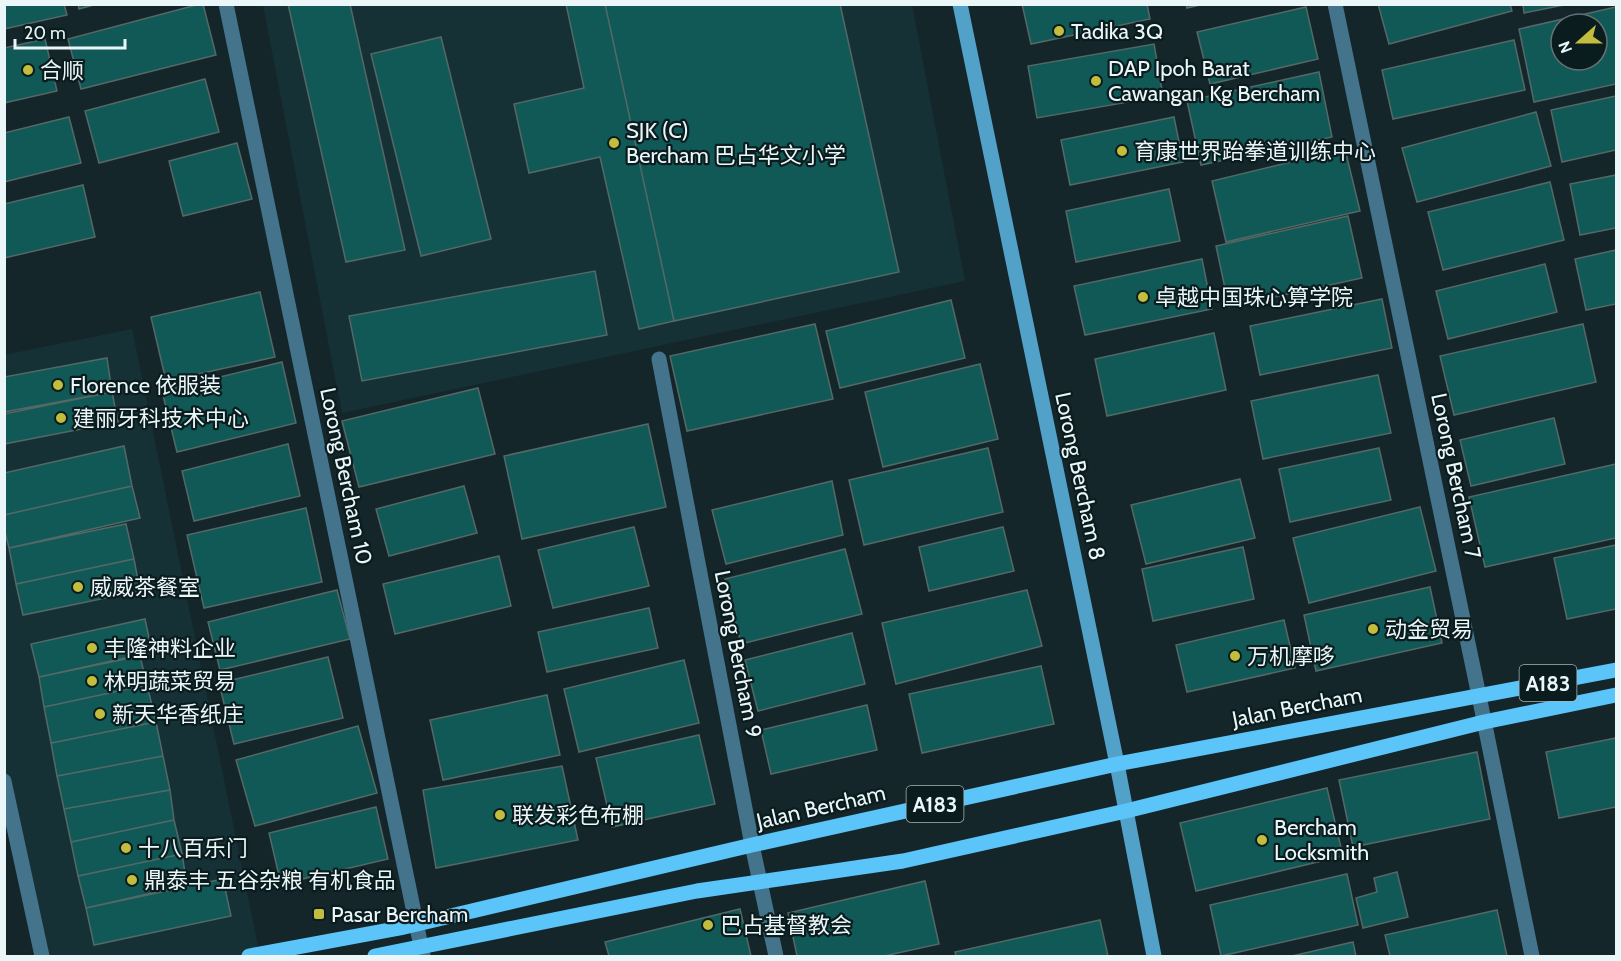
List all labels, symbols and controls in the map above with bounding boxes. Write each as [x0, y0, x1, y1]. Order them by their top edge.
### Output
scale bar [15, 12, 124, 50]
north arrow [1549, 12, 1609, 72]
place label: Tadika 3Q [1071, 18, 1163, 45]
text: 20 m [24, 22, 66, 44]
marker: Tadika 3Q [1052, 24, 1066, 38]
text: N [1555, 39, 1576, 56]
place label: DAP Ipoh Barat Cawangan Kg Bercham [1108, 55, 1320, 107]
place label: 合顺 [40, 57, 84, 84]
marker: 合顺 [21, 63, 35, 77]
marker: DAP Ipoh Barat Cawangan Kg Bercham [1089, 74, 1103, 88]
place label: SJK (C) Bercham 巴占华文小学 [626, 117, 846, 169]
marker: SJK (C) Bercham 巴占华文小学 [607, 136, 621, 150]
place label: 育康世界跆拳道训练中心 [1134, 138, 1376, 165]
marker: 育康世界跆拳道训练中心 [1115, 144, 1129, 158]
place label: 卓越中国珠心算学院 [1155, 284, 1353, 311]
marker: 卓越中国珠心算学院 [1136, 290, 1150, 304]
place label: Florence 依服装 [70, 372, 221, 399]
marker: Florence 依服装 [51, 378, 65, 392]
street label: Lorong Bercham 10 [314, 385, 378, 567]
street label: Lorong Bercham 8 [1049, 390, 1111, 562]
street label: Lorong Bercham 7 [1425, 391, 1487, 561]
place label: 建丽牙科技术中心 [73, 405, 249, 432]
marker: 建丽牙科技术中心 [54, 411, 68, 425]
street label: Lorong Bercham 9 [709, 568, 767, 740]
place label: 威威茶餐室 [90, 574, 200, 601]
marker: 威威茶餐室 [71, 580, 85, 594]
place label: 动金贸易 [1385, 616, 1473, 643]
marker: 动金贸易 [1366, 622, 1380, 636]
place label: 丰隆神料企业 [104, 635, 236, 662]
marker: 丰隆神料企业 [85, 641, 99, 655]
place label: 万机摩哆 [1247, 643, 1335, 670]
marker: 万机摩哆 [1228, 649, 1242, 663]
road number: A183 [1520, 665, 1576, 701]
place label: 林明蔬菜贸易 [104, 668, 236, 695]
marker: 林明蔬菜贸易 [85, 674, 99, 688]
street label: Jalan Bercham [1229, 681, 1364, 733]
place label: 新天华香纸庄 [112, 701, 244, 728]
marker: 新天华香纸庄 [93, 707, 107, 721]
street label: Jalan Bercham [753, 779, 888, 835]
road number: A183 [906, 786, 964, 822]
place label: 联发彩色布棚 [512, 802, 644, 829]
marker: 联发彩色布棚 [493, 808, 507, 822]
place label: Bercham Locksmith [1274, 814, 1369, 866]
marker: Bercham Locksmith [1255, 833, 1269, 847]
place label: 十八百乐门 [138, 835, 248, 862]
marker: 十八百乐门 [119, 841, 133, 855]
place label: 鼎泰丰 五谷杂粮 有机食品 [144, 867, 396, 894]
marker: 鼎泰丰 五谷杂粮 有机食品 [125, 873, 139, 887]
place label: Pasar Bercham [331, 901, 468, 928]
marker: Pasar Bercham [312, 907, 326, 921]
place label: 巴占基督教会 [720, 912, 852, 939]
marker: 巴占基督教会 [701, 918, 715, 932]

